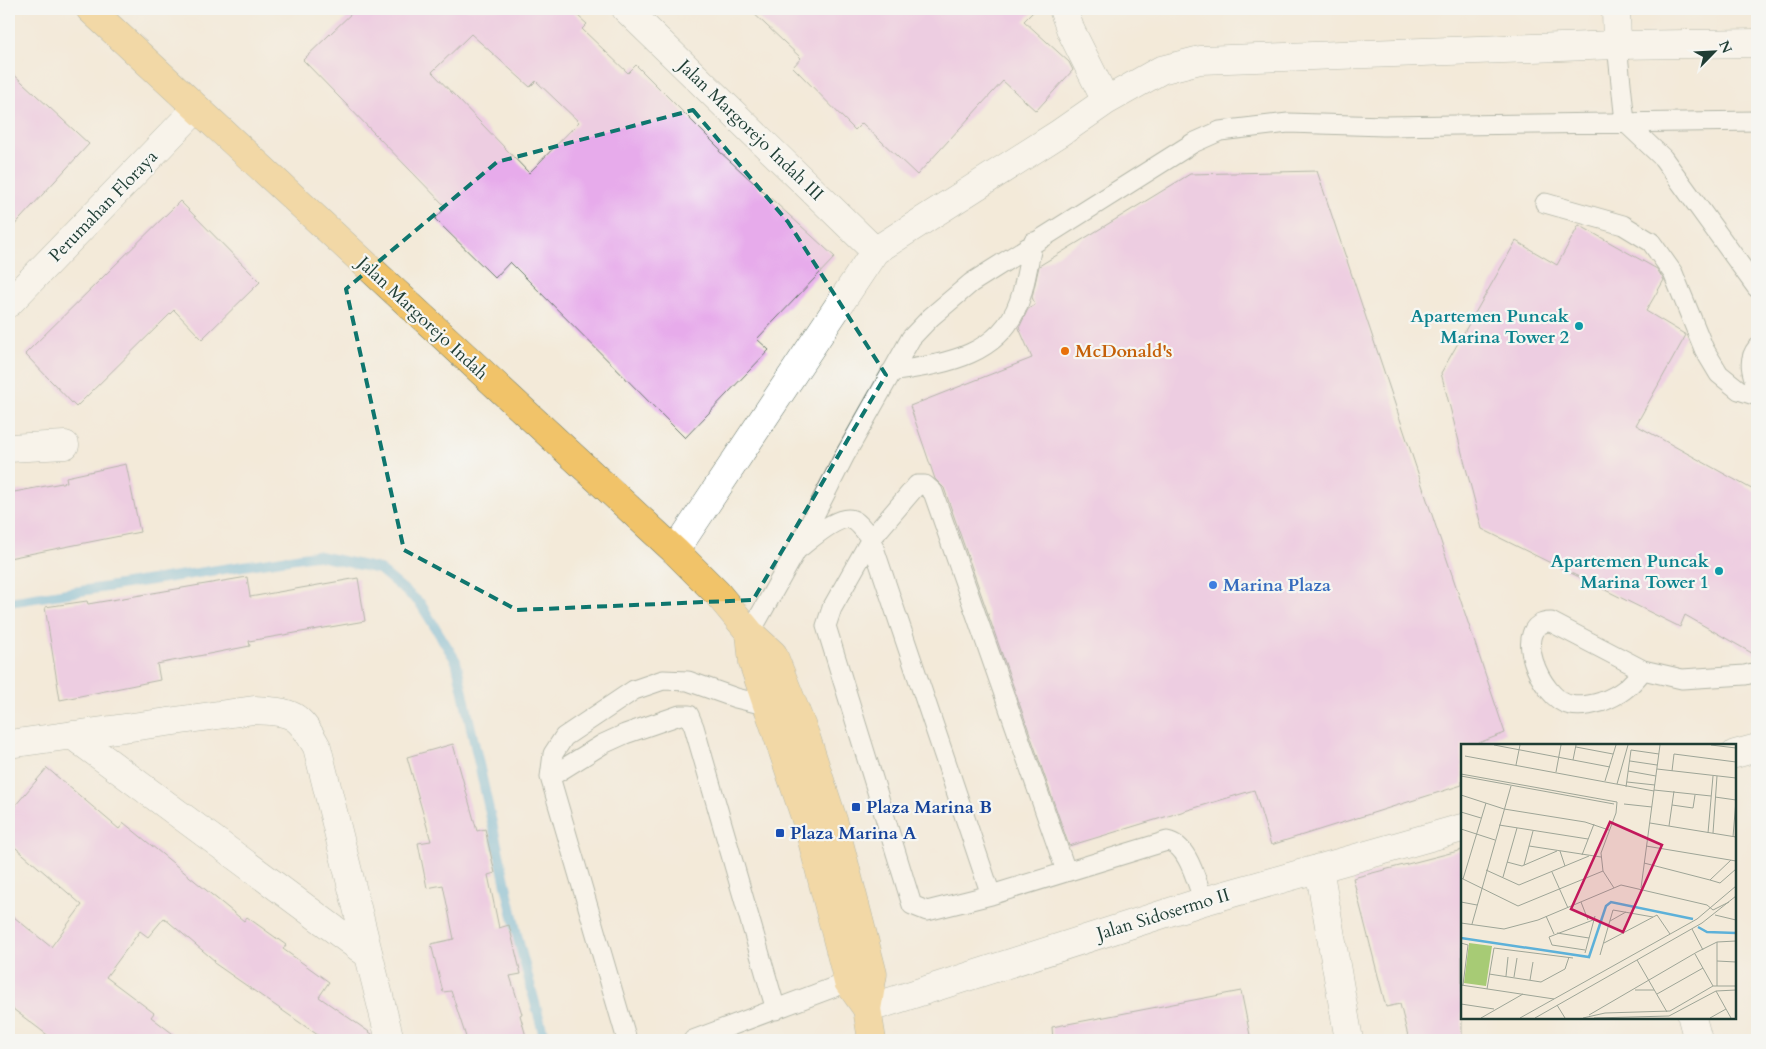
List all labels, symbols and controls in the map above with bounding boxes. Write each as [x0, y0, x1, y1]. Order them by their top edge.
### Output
north arrow [1688, 28, 1738, 78]
text: N [1714, 37, 1737, 56]
street label: Jalan Margorejo Indah III [670, 52, 829, 207]
street label: Perumahan Floraya [43, 145, 164, 268]
street label: Jalan Margorejo Indah [350, 249, 494, 386]
place label: Apartemen Puncak Marina Tower 2 [1410, 304, 1570, 350]
marker: Apartemen Puncak Marina Tower 2 [1573, 320, 1585, 332]
place label: McDonald's [1075, 339, 1172, 364]
marker: McDonald's [1059, 345, 1071, 357]
place label: Apartemen Puncak Marina Tower 1 [1550, 549, 1710, 595]
marker: Apartemen Puncak Marina Tower 1 [1713, 565, 1725, 577]
place label: Marina Plaza [1223, 573, 1331, 598]
marker: Marina Plaza [1207, 579, 1219, 591]
inset map [1461, 744, 1736, 1019]
place label: Plaza Marina B [866, 795, 992, 820]
marker: Plaza Marina B [850, 801, 862, 813]
place label: Plaza Marina A [790, 821, 917, 846]
marker: Plaza Marina A [774, 827, 786, 839]
street label: Jalan Sidosermo II [1091, 882, 1233, 947]

